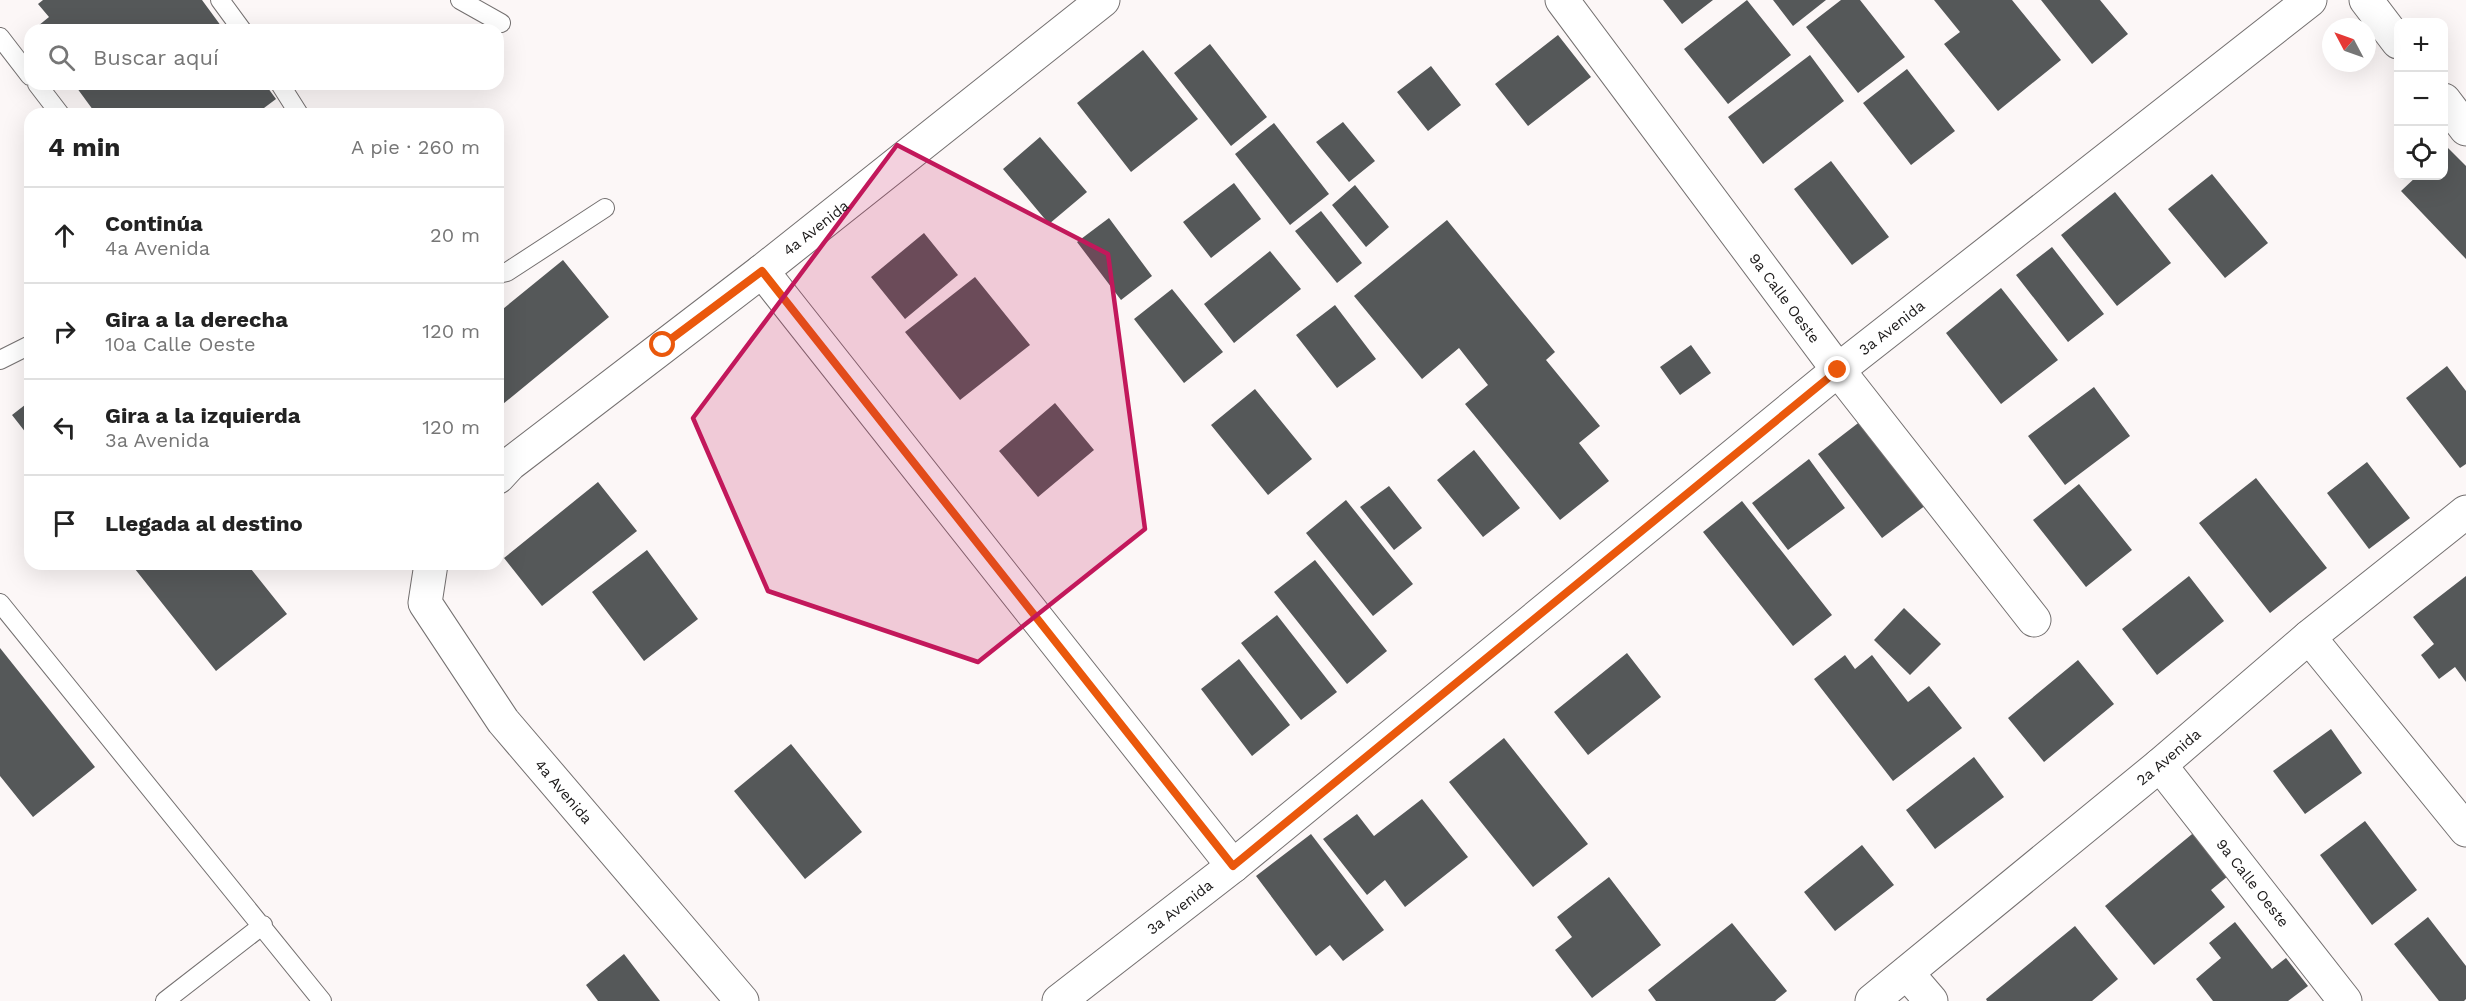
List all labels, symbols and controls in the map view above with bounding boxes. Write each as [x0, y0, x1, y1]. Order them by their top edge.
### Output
north arrow [2322, 18, 2376, 72]
map controls [2394, 18, 2448, 180]
button: + [2394, 18, 2448, 72]
search box [24, 24, 504, 90]
icon: search [45, 41, 78, 74]
text: Buscar aquí [93, 45, 219, 70]
button: − [2394, 72, 2448, 126]
button: locate [2394, 126, 2448, 180]
text: 4 min [48, 132, 120, 162]
text: A pie · 260 m [351, 135, 480, 159]
street label: 4a Avenida [779, 196, 853, 260]
text: Continúa [105, 211, 203, 236]
icon: ahead [48, 219, 81, 252]
text: 20 m [430, 223, 480, 247]
text: 4a Avenida [105, 236, 210, 260]
street label: 9a Calle Oeste [1745, 250, 1824, 346]
street label: 3a Avenida [1855, 296, 1929, 359]
text: Gira a la derecha [105, 307, 288, 332]
icon: right [48, 315, 81, 348]
text: 120 m [422, 319, 480, 343]
route start [649, 331, 675, 357]
text: 10a Calle Oeste [105, 332, 256, 356]
route end [1824, 356, 1850, 382]
text: Gira a la izquierda [105, 403, 301, 428]
icon: left [48, 411, 81, 444]
text: 120 m [422, 415, 480, 439]
text: 3a Avenida [105, 428, 210, 452]
icon: arrive [48, 507, 81, 540]
text: Llegada al destino [105, 511, 303, 536]
street label: 2a Avenida [2133, 725, 2205, 789]
street label: 4a Avenida [531, 756, 596, 828]
street label: 9a Calle Oeste [2212, 835, 2293, 931]
street label: 3a Avenida [1143, 876, 1217, 938]

